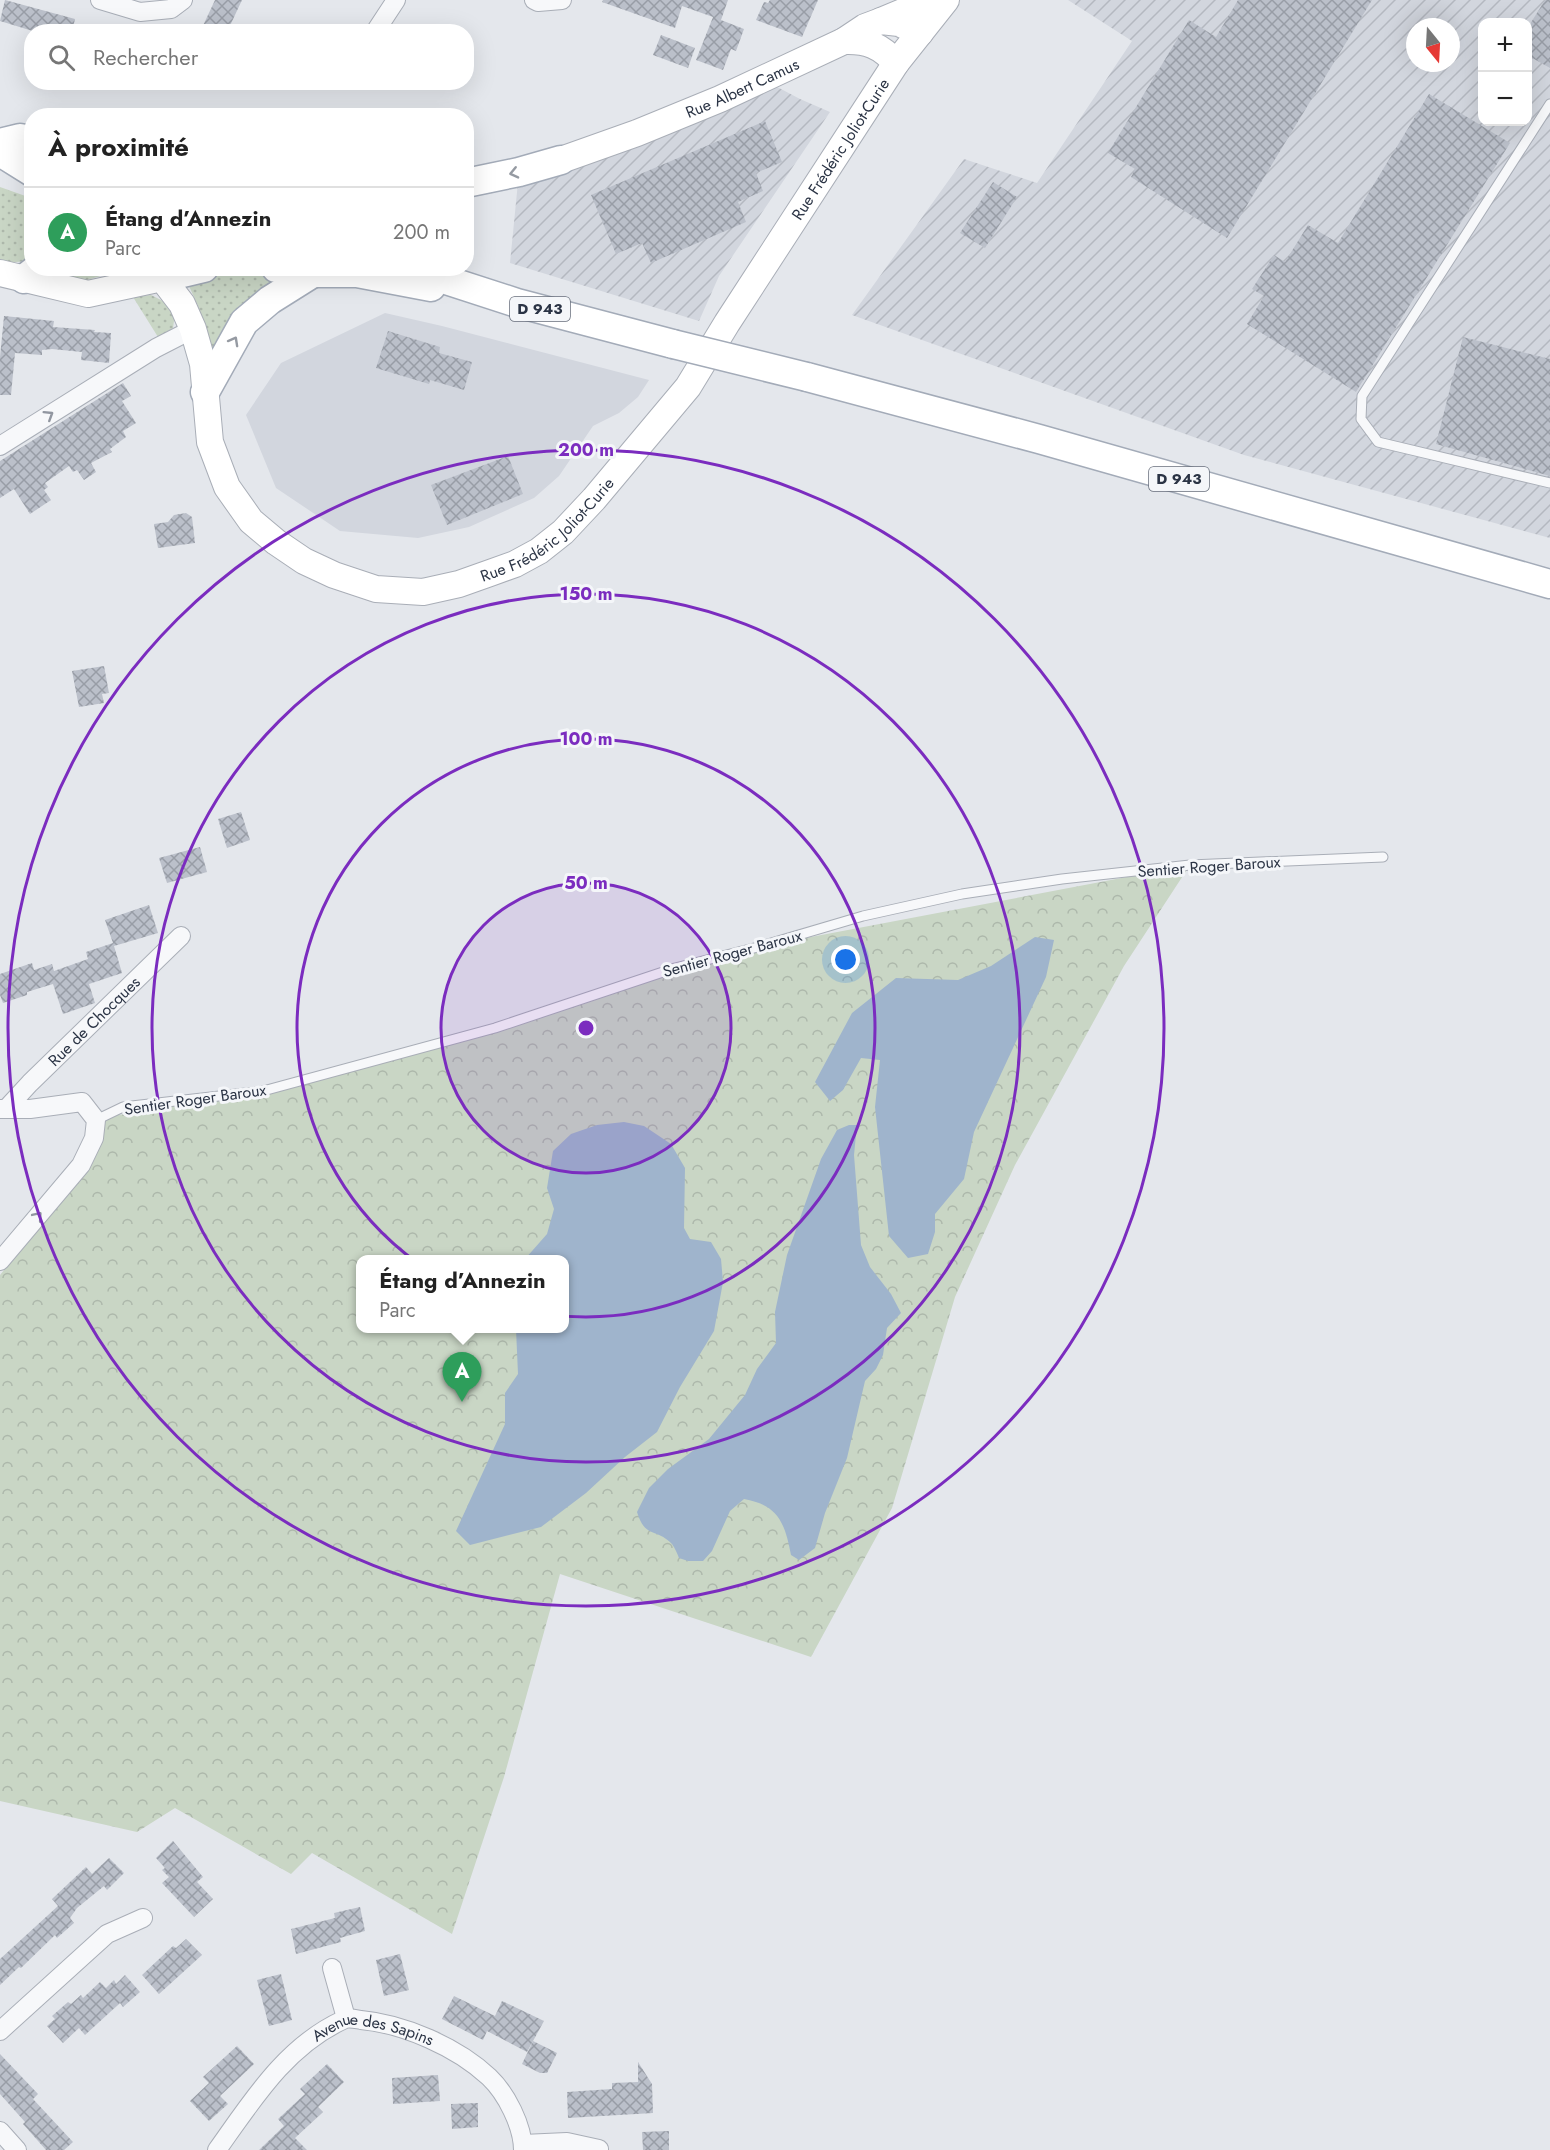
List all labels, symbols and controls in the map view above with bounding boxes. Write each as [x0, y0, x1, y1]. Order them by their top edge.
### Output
north arrow [1406, 18, 1460, 72]
map controls [1478, 18, 1532, 126]
button: + [1478, 18, 1532, 72]
search box [24, 24, 474, 90]
icon: search [45, 41, 78, 74]
text: Rechercher [93, 41, 198, 73]
street label: Rue Albert Camus [682, 53, 803, 124]
button: − [1478, 72, 1532, 126]
street label: Rue Frédéric Joliot-Curie [786, 74, 895, 225]
text: À proximité [48, 128, 189, 166]
one-way arrow [509, 165, 519, 178]
text: Étang d’Annezin [105, 202, 271, 234]
text: A [60, 218, 75, 247]
text: 200 m [393, 218, 450, 247]
text: Parc [105, 234, 141, 263]
road number: D 943 [510, 297, 570, 321]
one-way arrow [227, 336, 238, 347]
one-way arrow [43, 412, 54, 423]
text: 200 m [558, 437, 614, 463]
road number: D 943 [1149, 467, 1209, 491]
street label: Rue Frédéric Joliot-Curie [477, 473, 619, 588]
text: 150 m [560, 581, 612, 607]
text: 100 m [559, 726, 613, 752]
street label: Sentier Roger Baroux [1137, 850, 1281, 883]
text: 50 m [564, 870, 608, 896]
street label: Sentier Roger Baroux [660, 924, 804, 983]
your location [831, 945, 860, 974]
street label: Rue de Chocques [43, 971, 145, 1072]
centre of rings [576, 1018, 596, 1038]
street label: Sentier Roger Baroux [123, 1078, 268, 1121]
one-way arrow [30, 1212, 41, 1223]
popup [356, 1255, 569, 1333]
text: Étang d’Annezin [379, 1264, 546, 1296]
text: Parc [379, 1296, 415, 1325]
pin: A [442, 1352, 482, 1402]
text: Avenue des Sapins [307, 2007, 438, 2051]
street label: Avenue des Sapins [309, 2032, 437, 2054]

